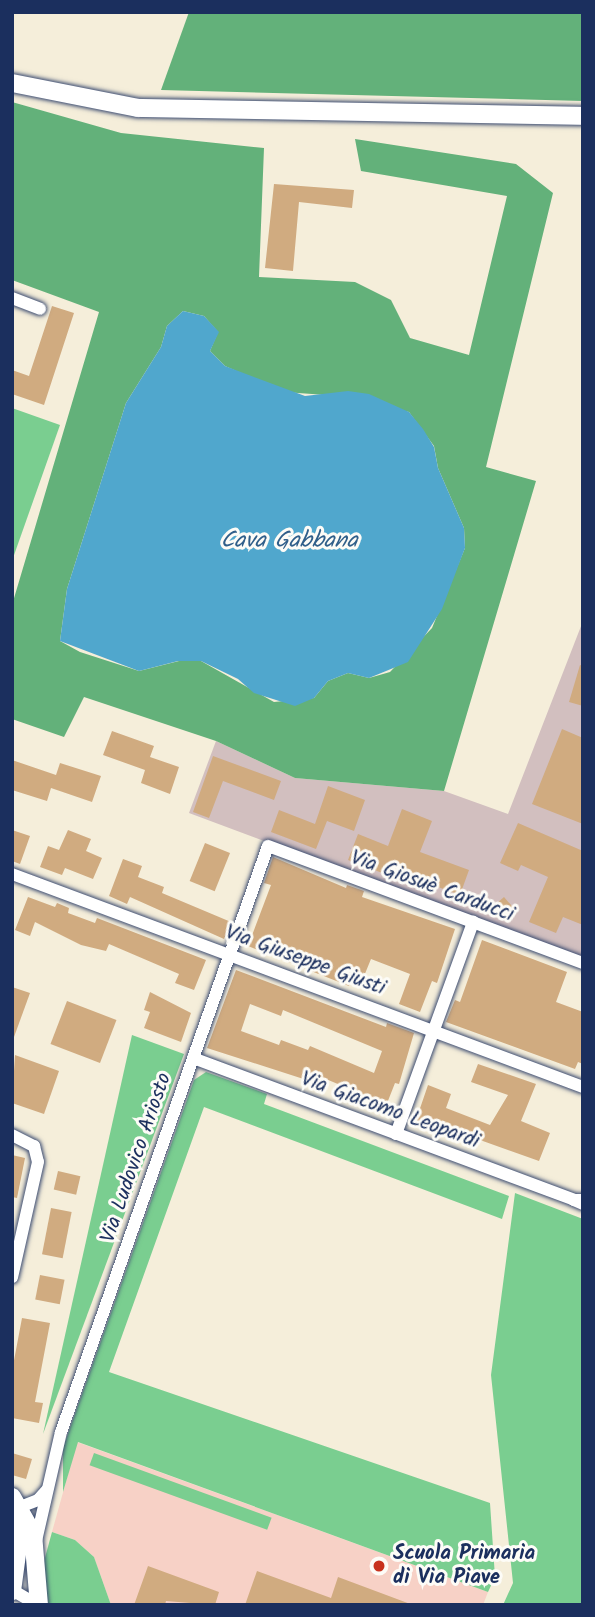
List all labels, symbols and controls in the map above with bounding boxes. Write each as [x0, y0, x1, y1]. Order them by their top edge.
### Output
water label: Cava Gabbana [220, 527, 358, 555]
street label: Via Giosuè Carducci [347, 846, 517, 928]
street label: Via Giuseppe Giusti [221, 920, 389, 1002]
street label: Via Giacomo Leopardi [297, 1067, 483, 1155]
street label: Via Ludovico Ariosto [96, 1070, 178, 1246]
place label: Scuola Primaria di Via Piave [393, 1541, 535, 1591]
marker: Scuola Primaria di Via Piave [371, 1558, 387, 1574]

